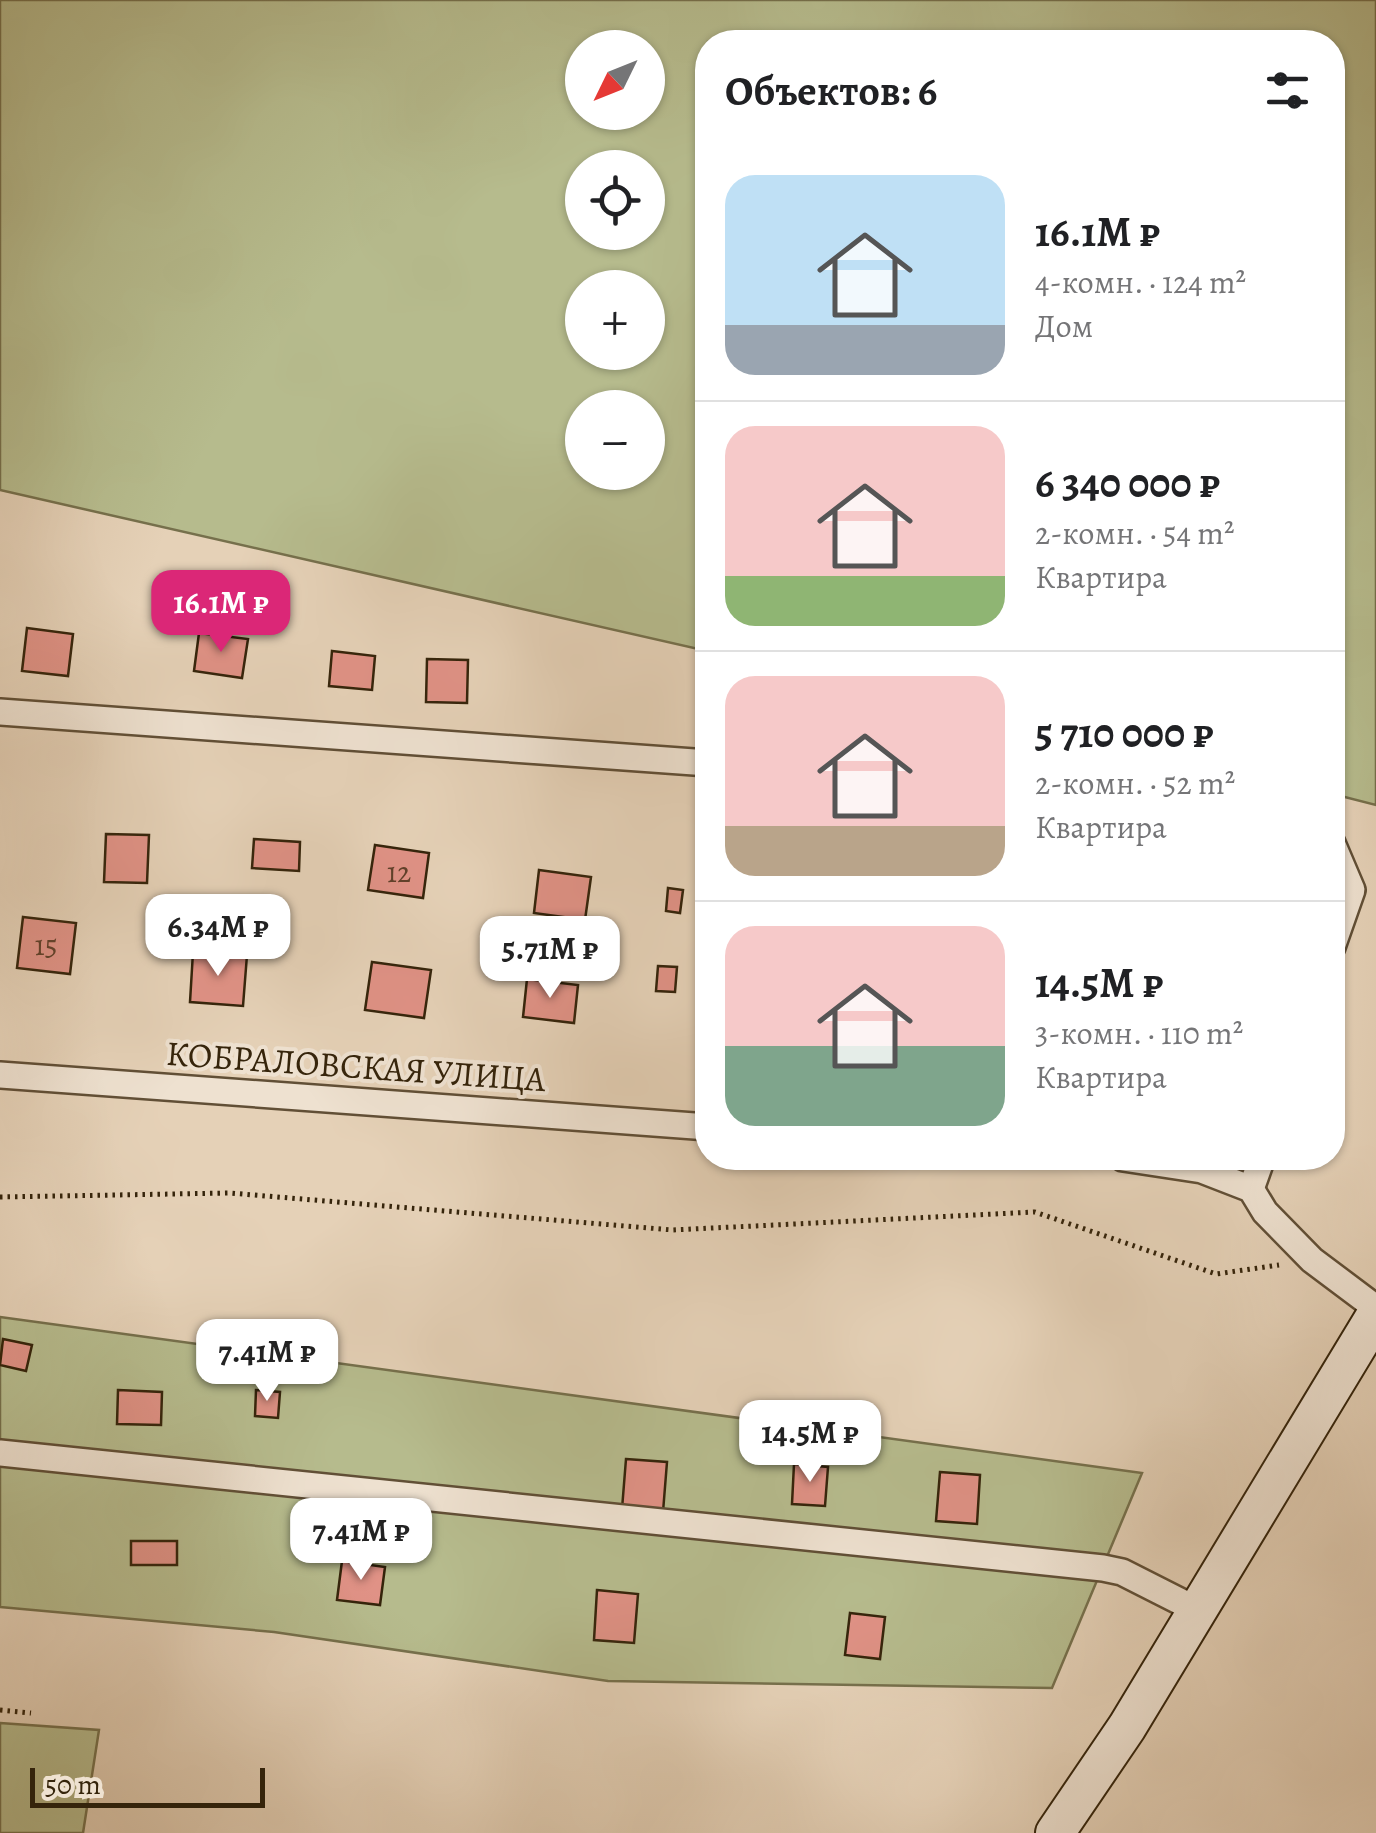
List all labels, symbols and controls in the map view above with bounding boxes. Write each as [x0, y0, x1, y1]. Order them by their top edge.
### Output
north arrow [565, 30, 665, 130]
map controls [565, 30, 665, 490]
text: Объектов: 6 [725, 62, 937, 119]
icon: filters [1260, 63, 1315, 118]
button: locate [565, 150, 665, 250]
text: 16.1M ₽ [1035, 203, 1160, 260]
icon: home [805, 215, 925, 335]
text: 4-комн. · 124 m² [1035, 260, 1246, 304]
button: + [565, 270, 665, 370]
text: Дом [1035, 304, 1093, 348]
button: − [565, 390, 665, 490]
text: 6 340 000 ₽ [1035, 454, 1220, 511]
icon: home [805, 466, 925, 586]
text: 2-комн. · 54 m² [1035, 511, 1234, 555]
text: Квартира [1035, 555, 1167, 599]
pin: 16.1M ₽ [129, 570, 313, 655]
text: 16.1M ₽ [173, 580, 269, 624]
text: 5 710 000 ₽ [1035, 704, 1214, 761]
icon: home [805, 716, 925, 836]
text: 2-комн. · 52 m² [1035, 761, 1235, 805]
text: Квартира [1035, 805, 1167, 849]
house number: 12 [387, 852, 411, 892]
pin: 6.34M ₽ [126, 894, 310, 979]
text: 6.34M ₽ [167, 904, 269, 948]
pin: 5.71M ₽ [458, 916, 642, 1001]
house number: 15 [34, 925, 58, 965]
text: 5.71M ₽ [502, 926, 598, 970]
text: 14.5M ₽ [1035, 954, 1163, 1011]
icon: home [805, 966, 925, 1086]
text: 3-комн. · 110 m² [1035, 1011, 1243, 1055]
street label: КОБРАЛОВСКАЯ УЛИЦА [165, 1029, 548, 1103]
text: Квартира [1035, 1055, 1167, 1099]
pin: 7.41M ₽ [175, 1319, 359, 1404]
text: 7.41M ₽ [218, 1329, 316, 1373]
pin: 14.5M ₽ [718, 1400, 902, 1485]
text: 14.5M ₽ [761, 1410, 859, 1454]
pin: 7.41M ₽ [269, 1498, 453, 1583]
text: 7.41M ₽ [312, 1508, 410, 1552]
scale bar [30, 1763, 265, 1808]
text: 50 m [45, 1766, 101, 1804]

